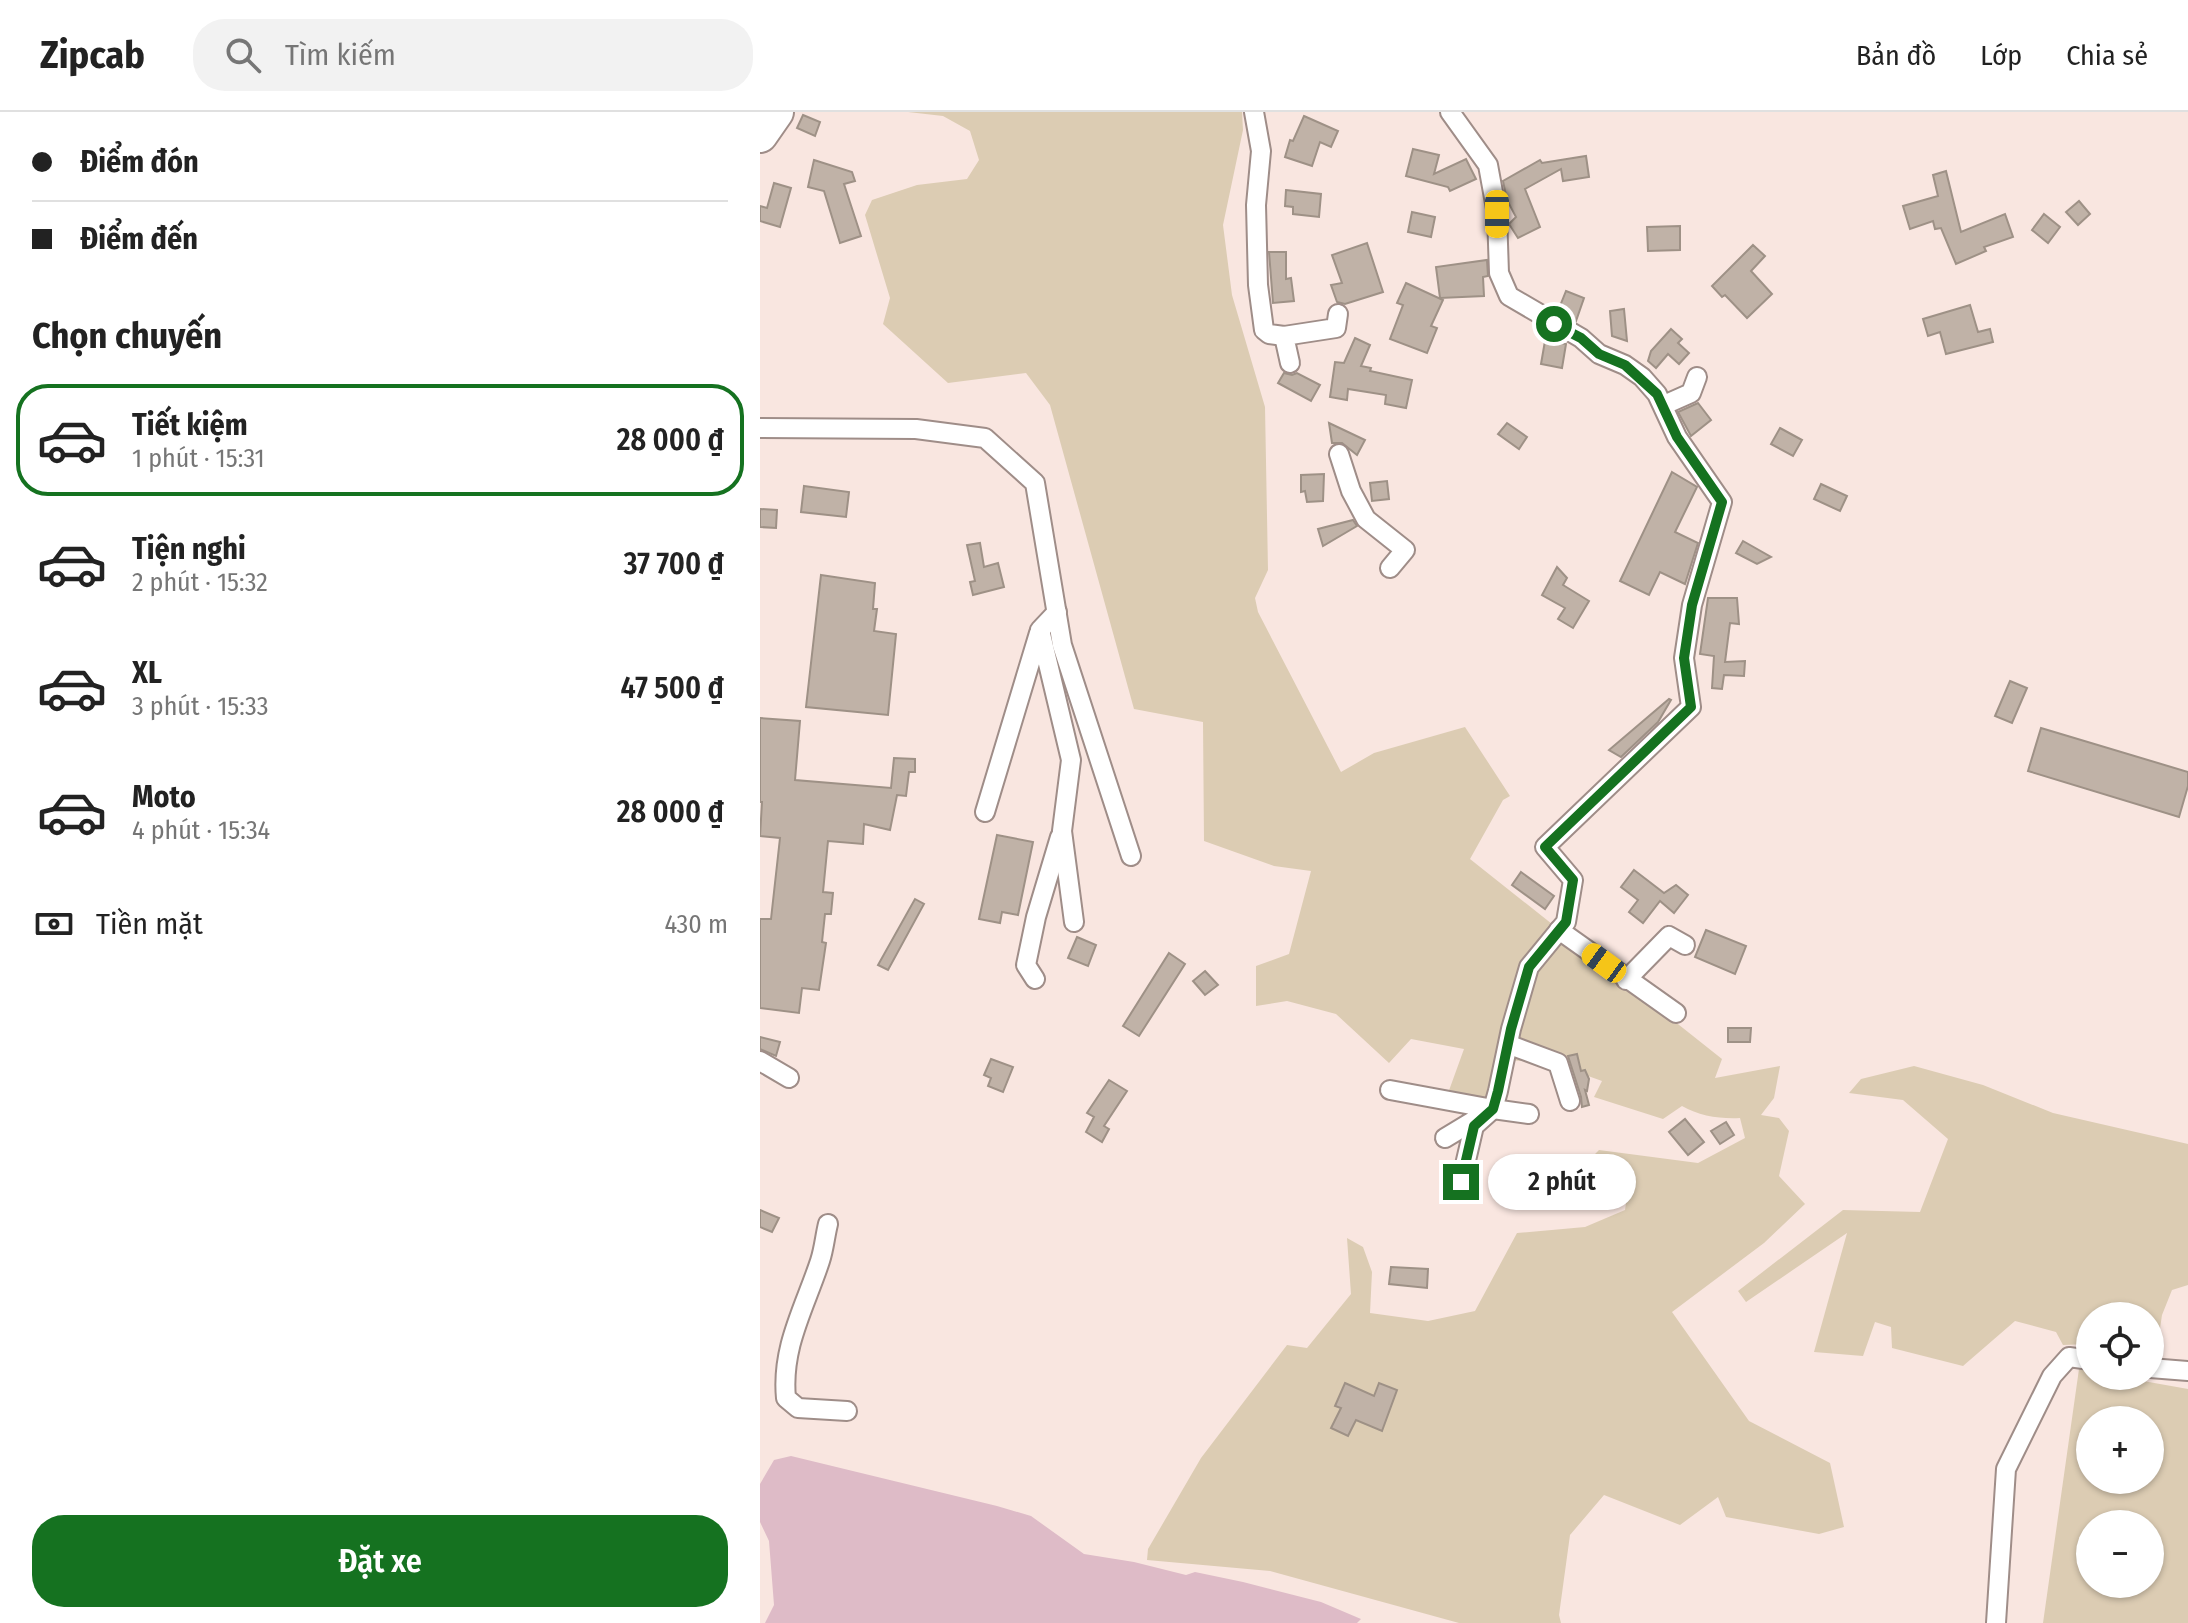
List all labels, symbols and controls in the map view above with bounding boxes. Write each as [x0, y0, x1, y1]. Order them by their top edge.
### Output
search box [193, 19, 753, 91]
text: Zipcab [40, 32, 145, 78]
icon: search [221, 33, 265, 77]
text: Tìm kiếm [285, 37, 396, 73]
text: Bản đồ [1856, 39, 1936, 72]
text: Lớp [1980, 39, 2022, 72]
text: Chia sẻ [2066, 39, 2148, 72]
text: Điểm đón [80, 144, 199, 180]
car [1485, 190, 1509, 238]
text: Điểm đến [80, 221, 198, 257]
route start [1536, 306, 1572, 342]
text: Chọn chuyến [32, 314, 222, 358]
icon: car [36, 404, 108, 476]
text: Tiết kiệm [132, 407, 248, 443]
text: 28 000 ₫ [617, 422, 724, 458]
text: 1 phút · 15:31 [132, 443, 265, 474]
icon: car [36, 528, 108, 600]
text: Tiện nghi [132, 531, 246, 567]
text: 37 700 ₫ [623, 546, 724, 582]
text: 2 phút · 15:32 [132, 567, 268, 598]
icon: car [36, 652, 108, 724]
text: XL [132, 655, 162, 691]
text: 47 500 ₫ [621, 670, 724, 706]
text: 3 phút · 15:33 [132, 691, 268, 722]
icon: car [36, 776, 108, 848]
text: Moto [132, 779, 196, 815]
text: 28 000 ₫ [617, 794, 724, 830]
text: 4 phút · 15:34 [132, 815, 270, 846]
icon: cash [32, 902, 76, 946]
text: Tiền mặt [96, 906, 203, 942]
text: 430 m [664, 909, 728, 940]
car [1578, 939, 1630, 987]
callout: 2 phút [1489, 1154, 1637, 1210]
route end [1443, 1164, 1479, 1200]
text: 2 phút [1528, 1166, 1596, 1197]
map controls [2076, 1302, 2164, 1598]
button: locate [2076, 1302, 2164, 1390]
button: + [2076, 1406, 2164, 1494]
button: − [2076, 1510, 2164, 1598]
button: Đặt xe [32, 1515, 728, 1607]

